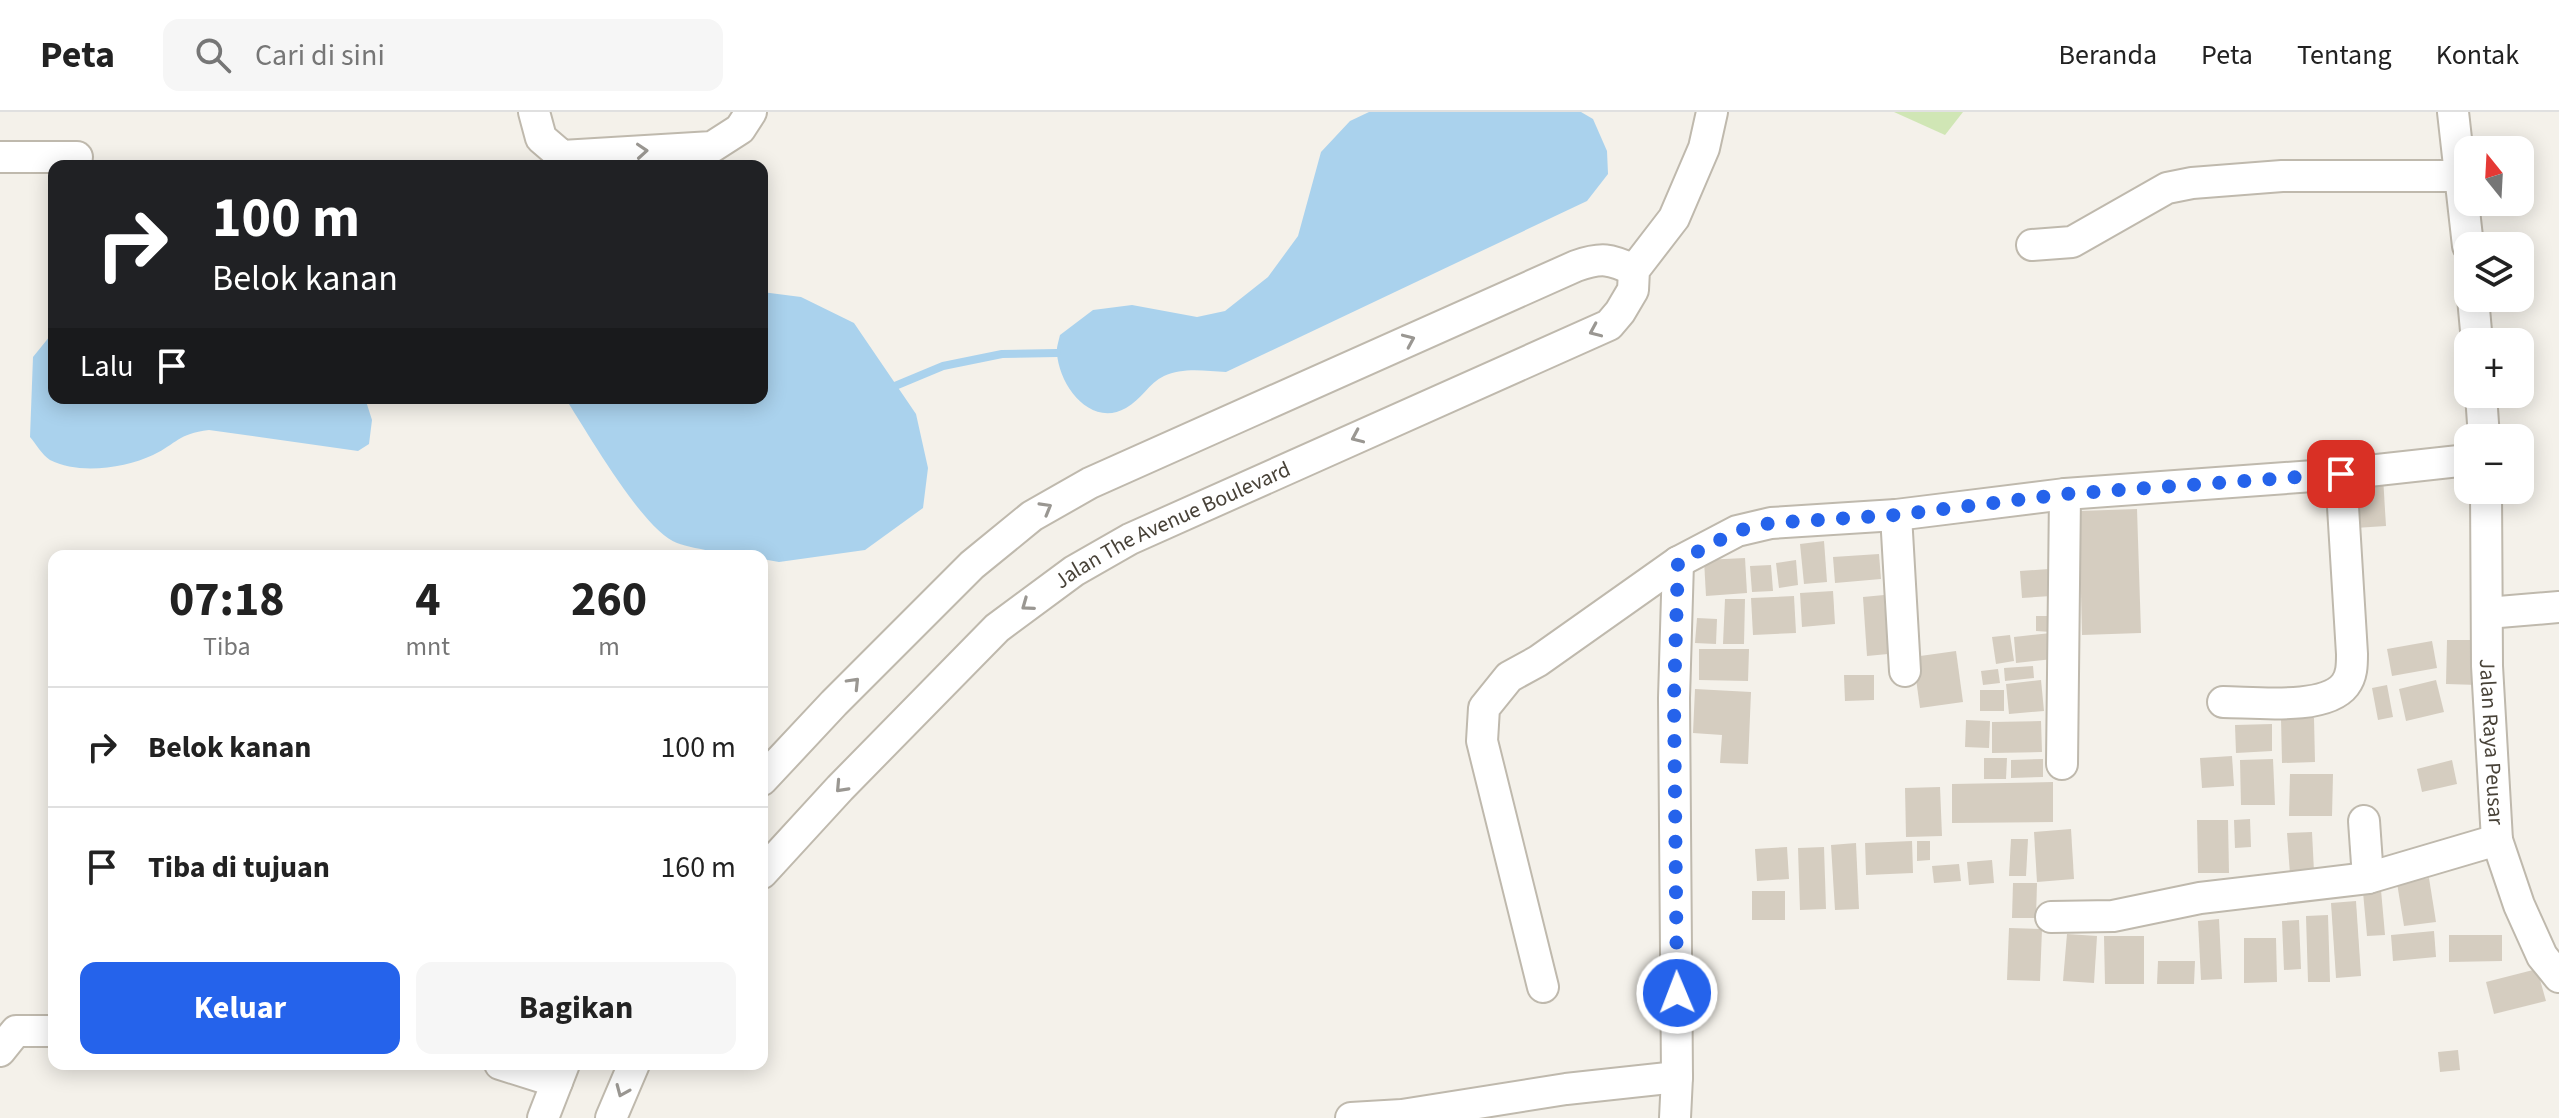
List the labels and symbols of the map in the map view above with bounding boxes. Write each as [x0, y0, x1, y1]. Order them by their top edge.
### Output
north arrow [2454, 136, 2534, 216]
one-way arrow [636, 143, 649, 160]
one-way arrow [1588, 321, 1603, 337]
one-way arrow [1401, 334, 1415, 350]
one-way arrow [1351, 427, 1365, 443]
pin [2307, 440, 2375, 508]
street label: Jalan The Avenue Boulevard [1047, 453, 1296, 597]
one-way arrow [1037, 502, 1052, 518]
one-way arrow [1021, 596, 1035, 610]
street label: Jalan Raya Peusar [2471, 659, 2512, 826]
one-way arrow [845, 678, 859, 692]
one-way arrow [836, 778, 851, 792]
position arrow [1635, 951, 1719, 1035]
one-way arrow [616, 1083, 632, 1097]

